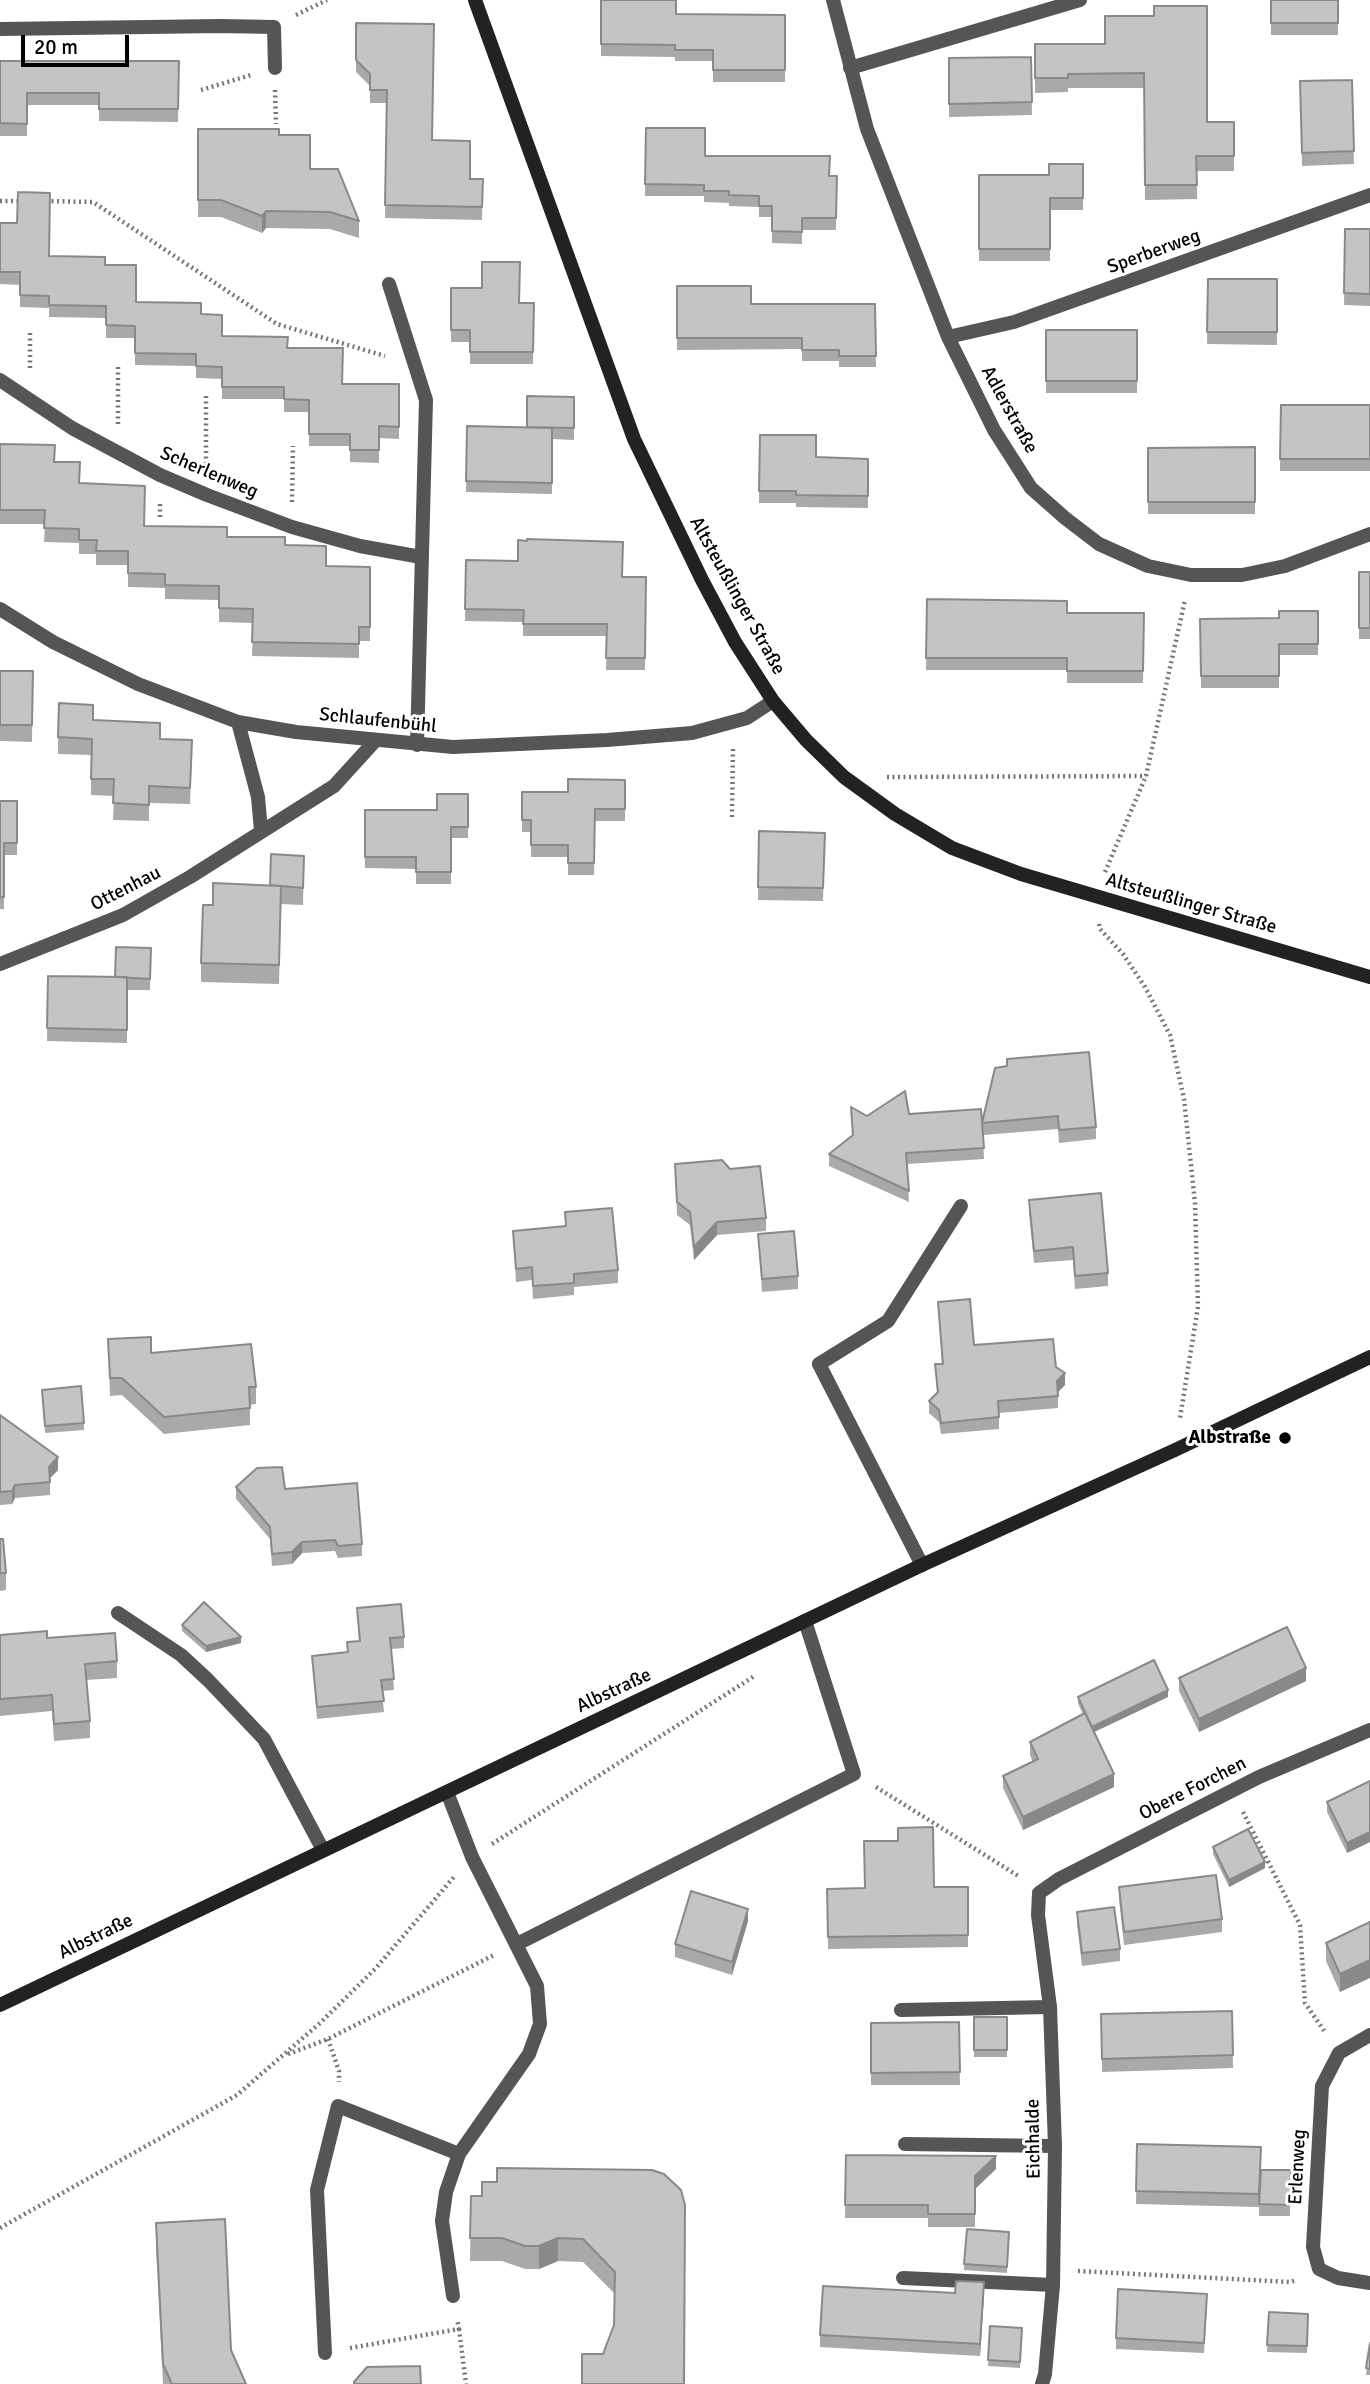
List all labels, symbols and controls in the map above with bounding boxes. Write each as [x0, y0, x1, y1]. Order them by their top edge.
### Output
scale bar [24, 21, 133, 65]
text: 20 m [34, 34, 78, 60]
street label: Sperberweg [1104, 225, 1204, 279]
street label: Adlerstraße [976, 362, 1042, 458]
street label: Scherlenweg [157, 442, 261, 504]
street label: Altsteußlinger Straße [684, 513, 790, 679]
street label: Schlaufenbühl [318, 704, 438, 738]
street label: Ottenhau [87, 862, 165, 916]
street label: Altsteußlinger Straße [1103, 869, 1279, 939]
place label: Albstraße [1188, 1427, 1271, 1449]
marker: Albstraße [1277, 1430, 1293, 1446]
street label: Albstraße [573, 1664, 655, 1718]
street label: Obere Forchen [1136, 1752, 1250, 1826]
street label: Albstraße [55, 1909, 137, 1965]
street label: Eichhalde [1022, 2099, 1046, 2179]
street label: Erlenweg [1285, 2129, 1311, 2205]

